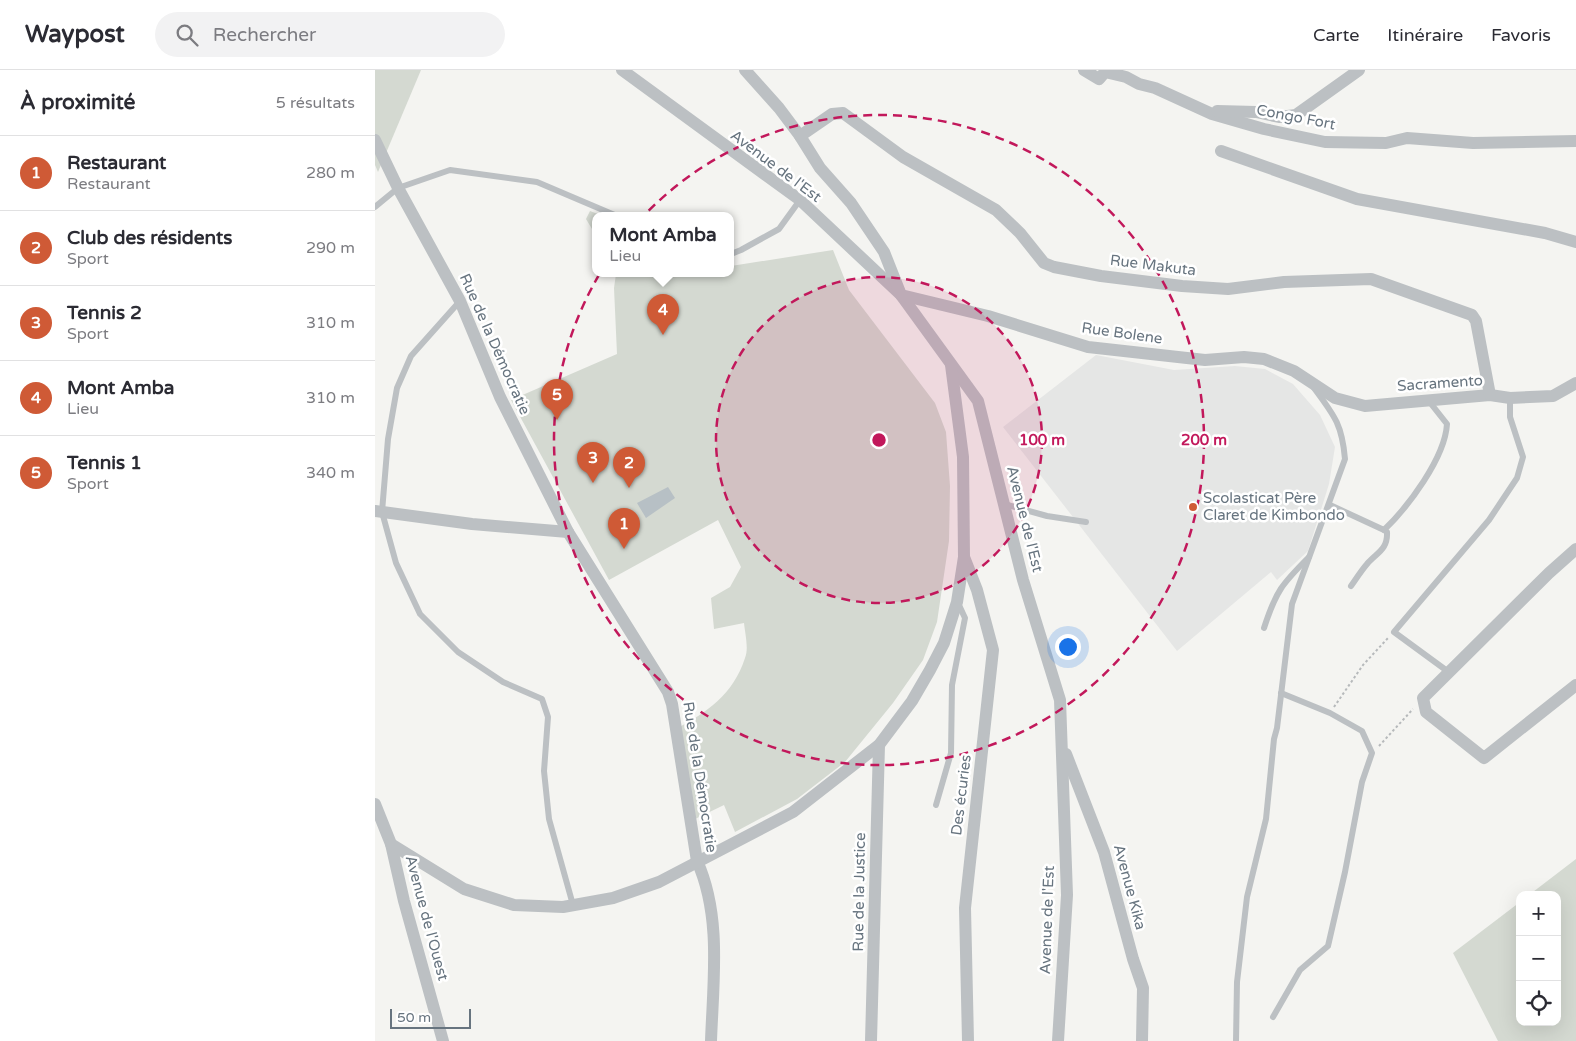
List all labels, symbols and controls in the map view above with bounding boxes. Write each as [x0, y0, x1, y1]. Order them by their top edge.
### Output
search box [155, 12, 505, 57]
text: Waypost [25, 20, 125, 49]
icon: search [173, 21, 201, 49]
text: Rechercher [213, 24, 316, 46]
text: Carte [1313, 24, 1359, 46]
text: Itinéraire [1387, 24, 1463, 46]
text: Favoris [1491, 24, 1551, 46]
text: À proximité [20, 90, 135, 115]
text: 5 résultats [276, 93, 355, 113]
street label: Congo Fort [1255, 101, 1337, 134]
street label: Avenue de l'Est [727, 126, 825, 206]
text: Restaurant [67, 152, 166, 174]
text: 1 [31, 163, 41, 183]
text: 280 m [306, 163, 355, 183]
text: Restaurant [67, 174, 151, 194]
popup [592, 212, 734, 277]
text: Mont Amba [609, 224, 717, 246]
text: Club des résidents [67, 227, 232, 249]
text: 2 [31, 238, 41, 258]
text: 290 m [306, 238, 355, 258]
text: Lieu [609, 246, 641, 266]
text: Sport [67, 249, 109, 269]
street label: Rue Makuta [1109, 251, 1197, 279]
street label: Rue de la Démocratie [456, 271, 534, 417]
pin: 4 [647, 294, 679, 335]
text: Tennis 2 [67, 302, 142, 324]
text: 3 [31, 313, 41, 333]
text: 310 m [306, 313, 355, 333]
street label: Rue Bolene [1080, 318, 1164, 348]
text: Sport [67, 324, 109, 344]
street label: Sacramento [1397, 371, 1483, 395]
text: Mont Amba [67, 377, 174, 399]
pin: 5 [541, 379, 573, 420]
text: 4 [31, 388, 41, 408]
text: 310 m [306, 388, 355, 408]
text: Lieu [67, 399, 99, 419]
centre of rings [870, 431, 888, 449]
text: 100 m [1019, 431, 1065, 449]
text: 200 m [1181, 431, 1227, 449]
pin: 3 [577, 442, 609, 483]
pin: 2 [613, 447, 645, 488]
text: Tennis 1 [67, 452, 142, 474]
text: 5 [31, 463, 41, 483]
text: 340 m [306, 463, 355, 483]
street label: Avenue de l'Est [1003, 464, 1047, 574]
text: Sport [67, 474, 109, 494]
place label: Scolasticat Père Claret de Kimbondo [1203, 489, 1345, 524]
marker: Scolasticat Père Claret de Kimbondo [1187, 501, 1199, 513]
pin: 1 [608, 508, 640, 549]
your location [1055, 634, 1081, 660]
street label: Rue de la Démocratie [679, 700, 721, 854]
street label: Des écuries [947, 754, 975, 836]
street label: Rue de la Justice [849, 832, 869, 952]
street label: Avenue Kika [1110, 842, 1150, 932]
street label: Avenue de l'Ouest [402, 853, 452, 983]
street label: Avenue de l'Est [1036, 865, 1058, 975]
map controls [1516, 891, 1561, 1026]
button: + [1516, 891, 1561, 936]
button: − [1516, 936, 1561, 981]
button: locate [1516, 981, 1561, 1026]
scale bar [390, 1006, 471, 1029]
text: 50 m [397, 1009, 431, 1026]

